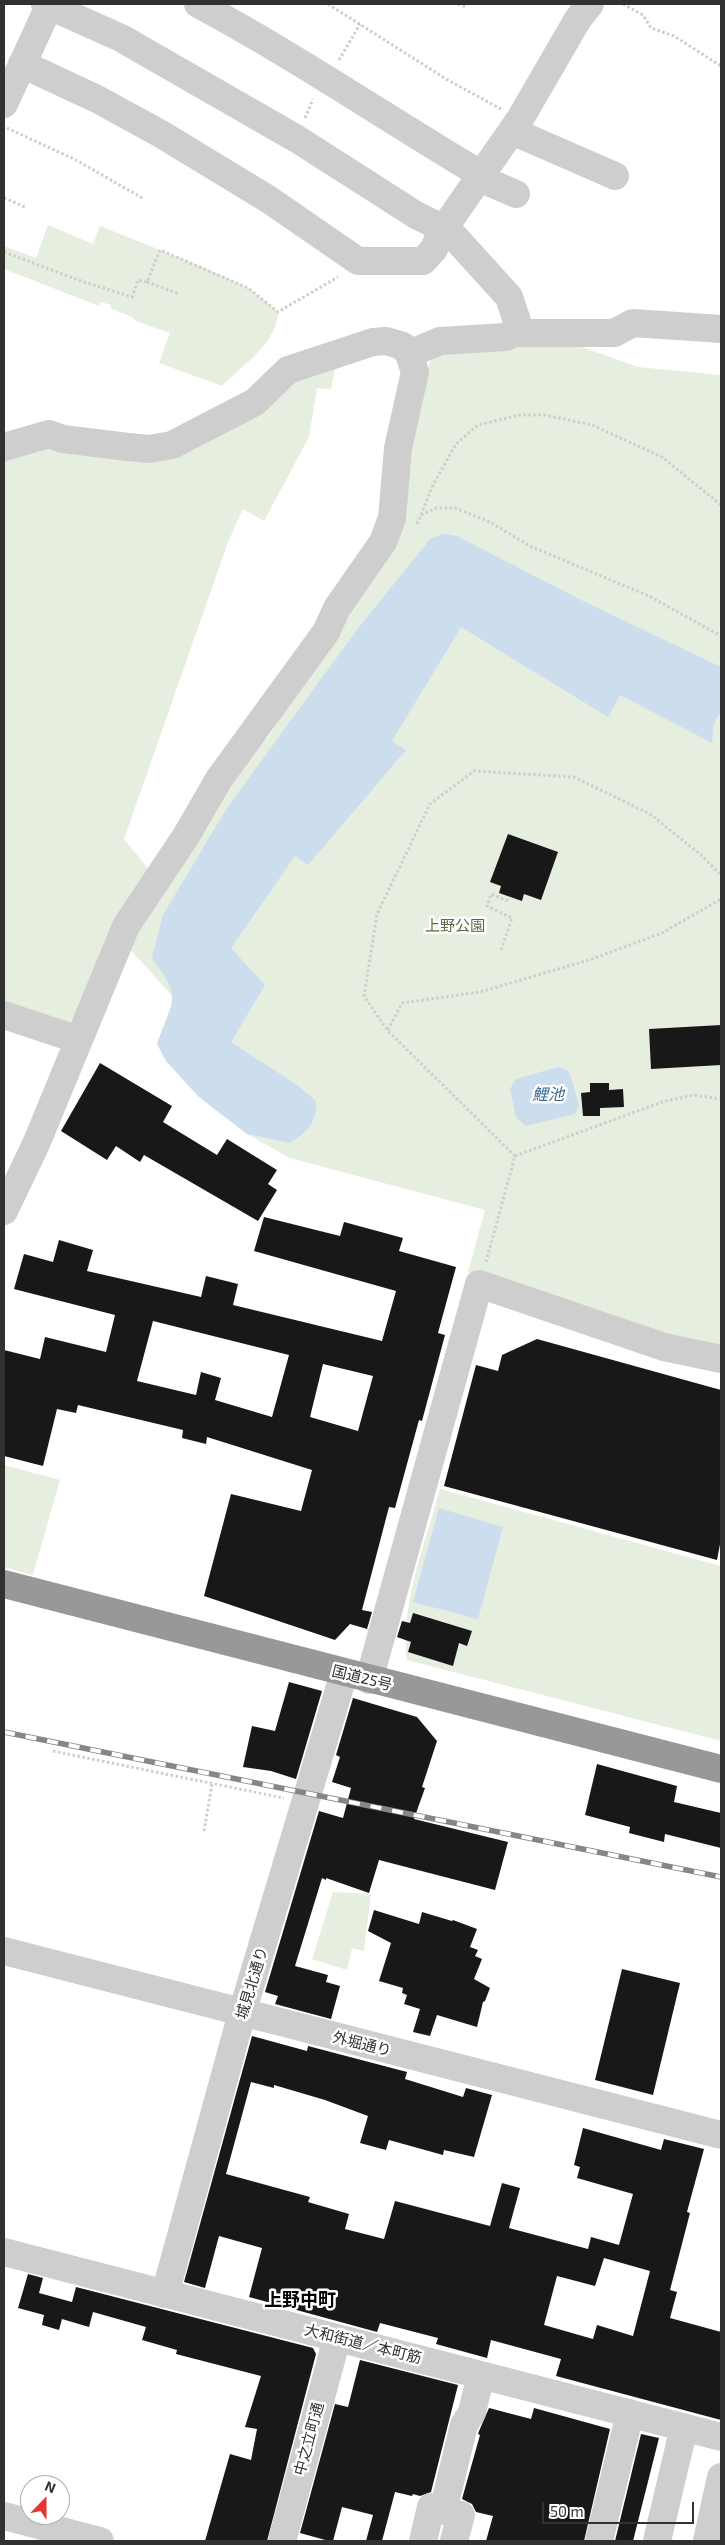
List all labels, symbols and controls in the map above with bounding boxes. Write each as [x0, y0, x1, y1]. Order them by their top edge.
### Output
park label: 上野公園 [425, 917, 485, 935]
water label: 鯉池 [532, 1085, 564, 1105]
street label: 国道25号 [330, 1662, 394, 1694]
street label: 城見北通り [232, 1945, 272, 2021]
street label: 外堀通り [331, 2028, 393, 2060]
district label: 上野中町 [264, 2289, 336, 2311]
street label: 大和街道／本町筋 [303, 2321, 423, 2367]
street label: 中之立町通 [291, 2400, 327, 2478]
north arrow [20, 2475, 70, 2525]
text: N [43, 2477, 58, 2496]
scale bar [545, 2492, 698, 2524]
text: 50 m [550, 2502, 584, 2520]

